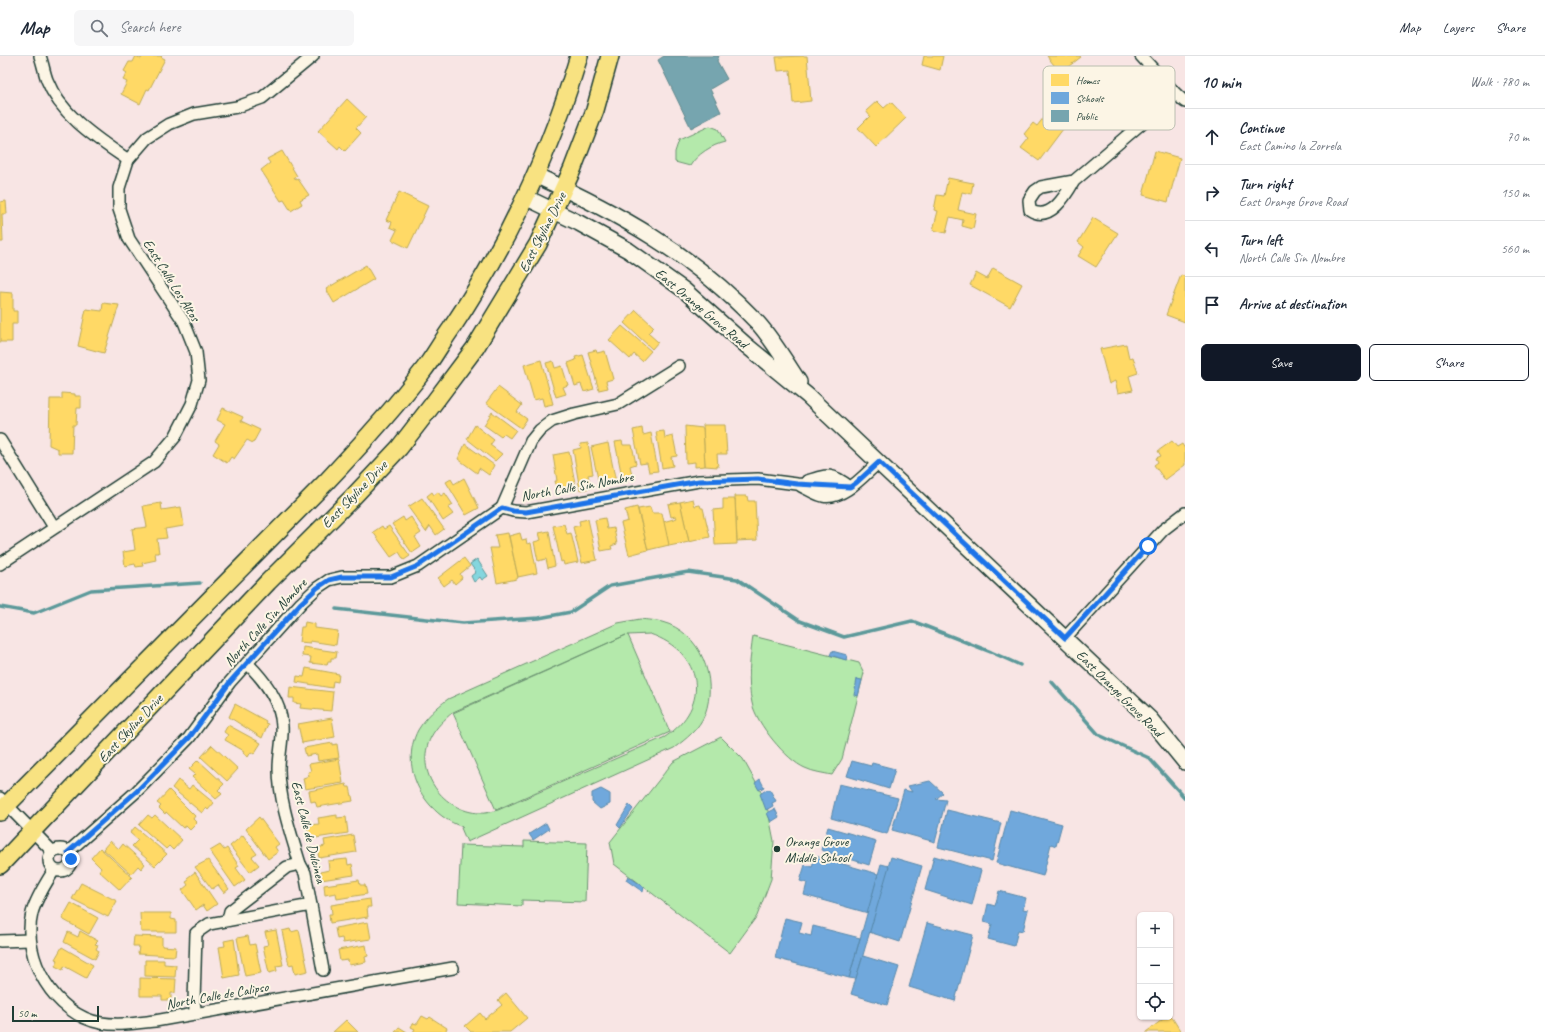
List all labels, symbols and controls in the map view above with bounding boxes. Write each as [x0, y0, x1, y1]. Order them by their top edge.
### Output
search box [74, 10, 354, 46]
text: Map [20, 16, 50, 40]
icon: search [88, 17, 110, 39]
text: Search here [120, 18, 181, 37]
text: Map [1399, 19, 1421, 36]
text: Layers [1443, 19, 1474, 36]
text: Share [1496, 19, 1525, 36]
legend [1043, 66, 1175, 130]
text: 10 min [1201, 72, 1241, 93]
text: Homes [1076, 73, 1101, 87]
text: Walk · 780 m [1470, 74, 1529, 90]
text: Schools [1076, 91, 1105, 105]
text: Public [1076, 109, 1098, 123]
text: Continue [1239, 119, 1284, 138]
icon: ahead [1201, 126, 1223, 148]
text: 70 m [1507, 129, 1529, 145]
text: East Camino la Zorrela [1239, 138, 1341, 154]
text: Turn right [1239, 175, 1292, 194]
icon: right [1201, 182, 1223, 204]
text: 150 m [1501, 185, 1529, 201]
street label: East Skyline Drive [515, 188, 570, 275]
text: East Orange Grove Road [1239, 194, 1347, 210]
text: Turn left [1239, 231, 1282, 250]
street label: East Calle Los Altos [139, 236, 204, 326]
icon: left [1201, 238, 1223, 260]
text: 560 m [1501, 241, 1529, 257]
text: North Calle Sin Nombre [1239, 250, 1344, 266]
street label: East Orange Grove Road [652, 265, 754, 354]
icon: arrive [1201, 294, 1223, 316]
text: Arrive at destination [1239, 295, 1346, 314]
button: Save [1201, 344, 1361, 381]
button: Share [1369, 344, 1529, 381]
street label: East Skyline Drive [318, 456, 392, 532]
street label: North Calle Sin Nombre [520, 468, 636, 505]
route start [1139, 537, 1157, 555]
street label: North Calle Sin Nombre [220, 574, 311, 670]
street label: East Orange Grove Road [1073, 646, 1168, 742]
street label: East Skyline Drive [94, 690, 167, 766]
street label: East Calle de Dulcinea [288, 779, 330, 886]
place label: Orange Grove Middle School [785, 833, 852, 866]
marker: Orange Grove Middle School [772, 844, 782, 854]
route end [62, 850, 80, 868]
map controls [1137, 912, 1173, 1020]
button: + [1137, 912, 1173, 948]
button: − [1137, 948, 1173, 984]
street label: North Calle de Calipso [165, 978, 271, 1013]
button: locate [1137, 984, 1173, 1020]
scale bar [12, 1004, 99, 1023]
text: 50 m [18, 1006, 37, 1020]

